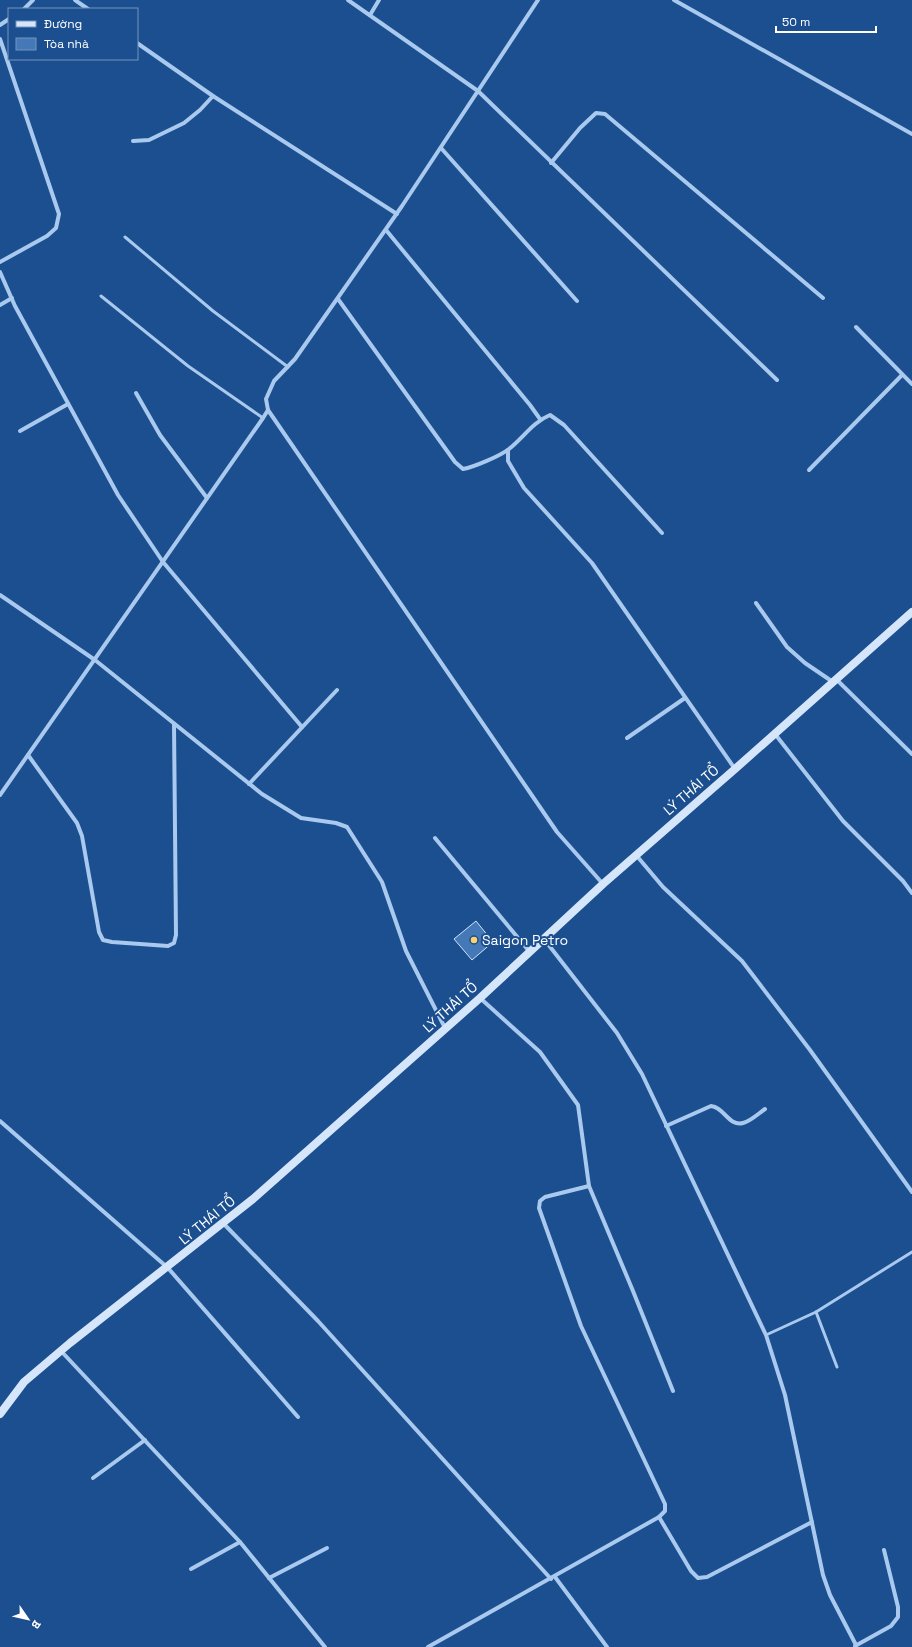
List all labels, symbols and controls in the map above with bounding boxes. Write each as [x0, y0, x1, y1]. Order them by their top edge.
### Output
legend [8, 8, 138, 60]
scale bar [776, 8, 876, 34]
text: 50 m [782, 14, 810, 30]
text: Đường [44, 16, 82, 32]
text: Tòa nhà [44, 36, 89, 52]
street label: LÝ THÁI TỔ [659, 760, 722, 819]
place label: Saigon Petro [482, 931, 568, 949]
marker: Saigon Petro [469, 935, 479, 945]
street label: LÝ THÁI TỔ [418, 977, 481, 1036]
street label: LÝ THÁI TỔ [174, 1191, 239, 1248]
north arrow [8, 1599, 48, 1639]
text: B [28, 1618, 44, 1632]

